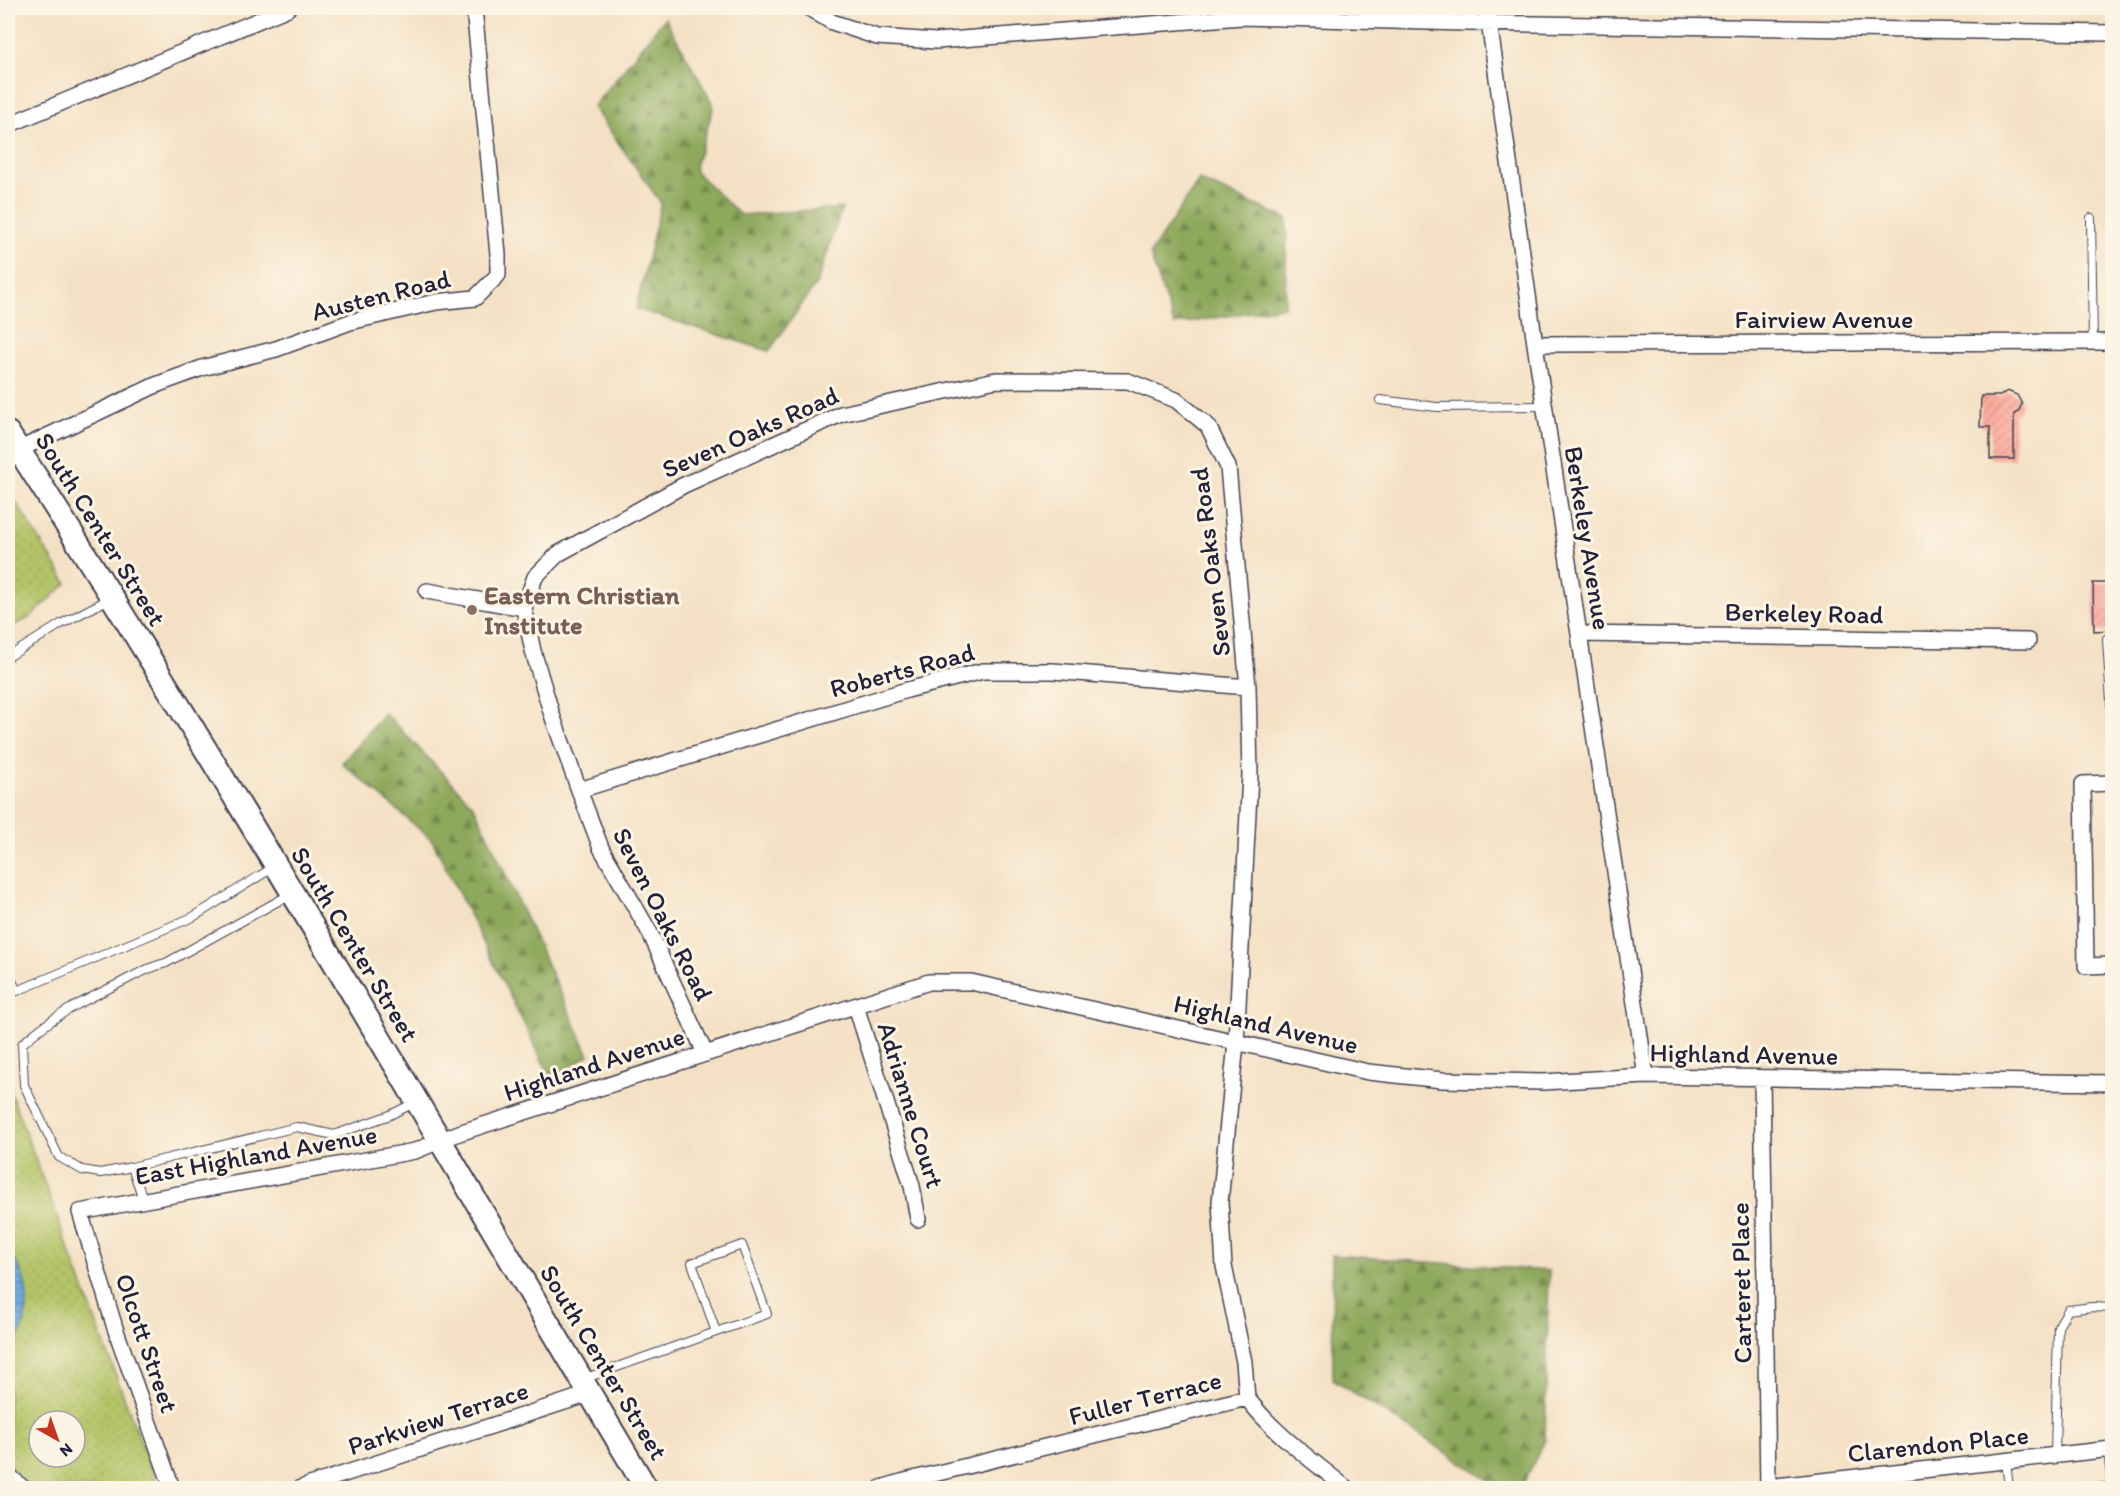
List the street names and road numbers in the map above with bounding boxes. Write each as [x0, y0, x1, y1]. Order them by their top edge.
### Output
street label: Austen Road [308, 262, 454, 328]
street label: Fairview Avenue [1735, 303, 1913, 335]
street label: Seven Oaks Road [657, 379, 843, 485]
street label: South Center Street [29, 426, 174, 632]
street label: Berkeley Avenue [1558, 444, 1618, 632]
street label: Seven Oaks Road [1183, 466, 1237, 658]
street label: Berkeley Road [1724, 596, 1884, 630]
street label: Roberts Road [826, 635, 978, 705]
street label: Seven Oaks Road [606, 822, 720, 1006]
street label: South Center Street [284, 841, 426, 1048]
street label: Highland Avenue [1171, 987, 1361, 1061]
street label: Adrianne Court [871, 1018, 951, 1192]
street label: Highland Avenue [499, 1020, 689, 1108]
street label: Highland Avenue [1649, 1036, 1839, 1072]
street label: East Highland Avenue [132, 1118, 380, 1192]
street label: Carteret Place [1724, 1202, 1758, 1364]
street label: South Center Street [533, 1259, 675, 1466]
street label: Olcott Street [108, 1269, 186, 1417]
street label: Fuller Terrace [1065, 1364, 1225, 1432]
street label: Parkview Terrace [344, 1374, 532, 1462]
street label: Clarendon Place [1846, 1419, 2030, 1469]

